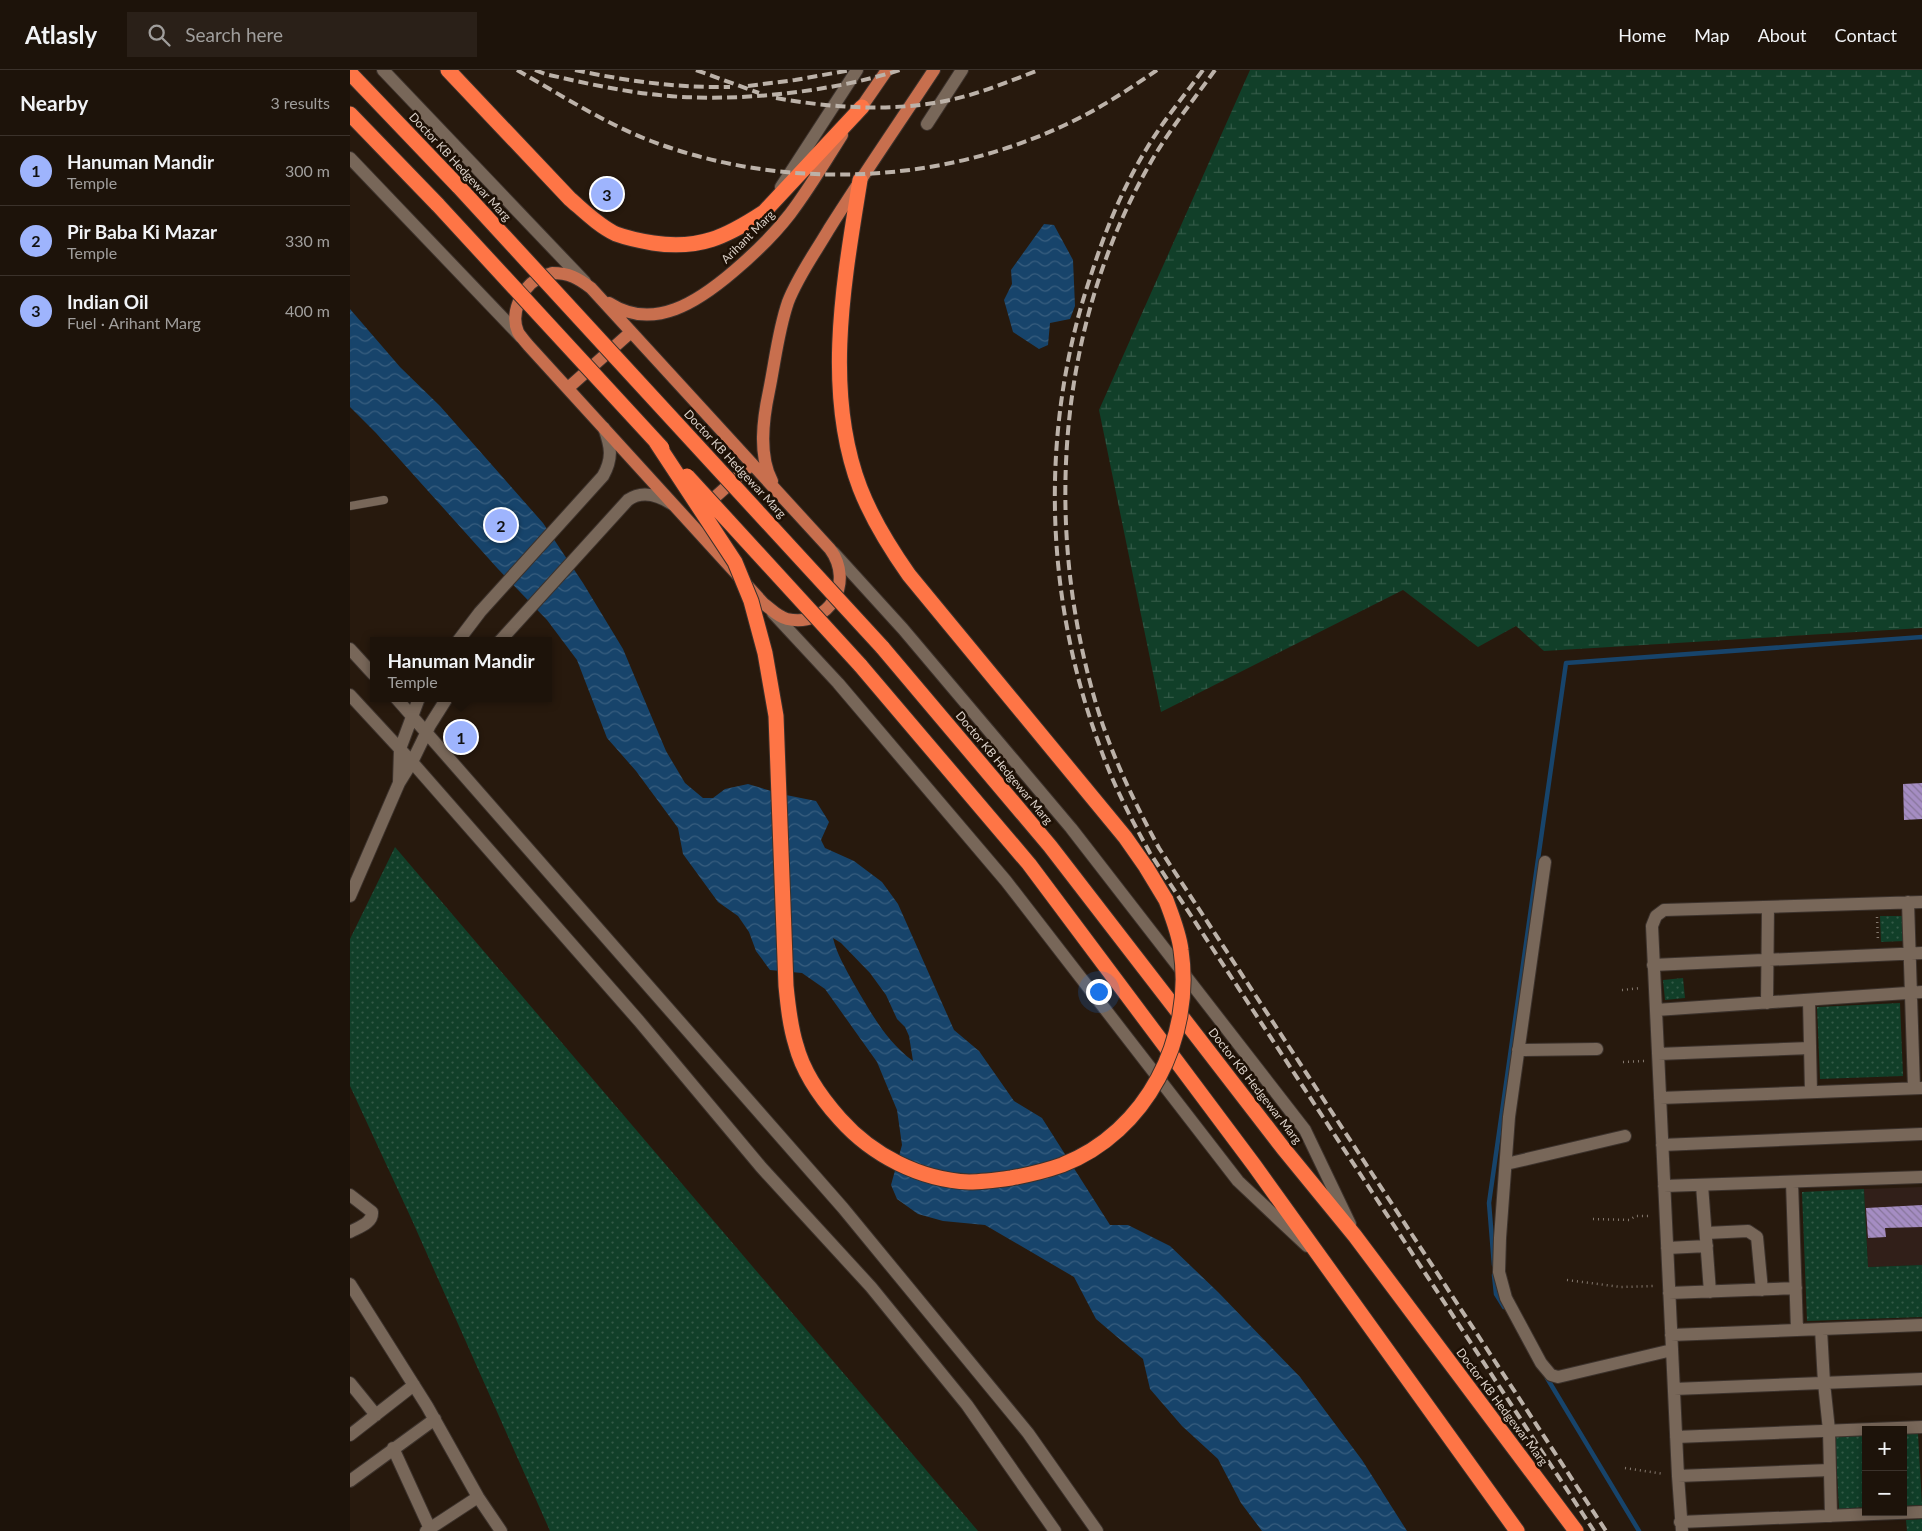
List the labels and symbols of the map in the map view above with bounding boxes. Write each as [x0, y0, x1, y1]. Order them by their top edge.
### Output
street label: Doctor KB Hedgewar Marg [406, 109, 515, 224]
pin: 3 [591, 175, 623, 213]
street label: Arihant Marg [718, 207, 777, 266]
street label: Doctor KB Hedgewar Marg [681, 406, 790, 521]
pin: 2 [485, 506, 517, 544]
street label: Doctor KB Hedgewar Marg [953, 708, 1056, 827]
pin: 1 [445, 718, 477, 756]
your location [1086, 979, 1112, 1005]
street label: Doctor KB Hedgewar Marg [1205, 1025, 1305, 1147]
street label: Doctor KB Hedgewar Marg [1453, 1345, 1551, 1468]

